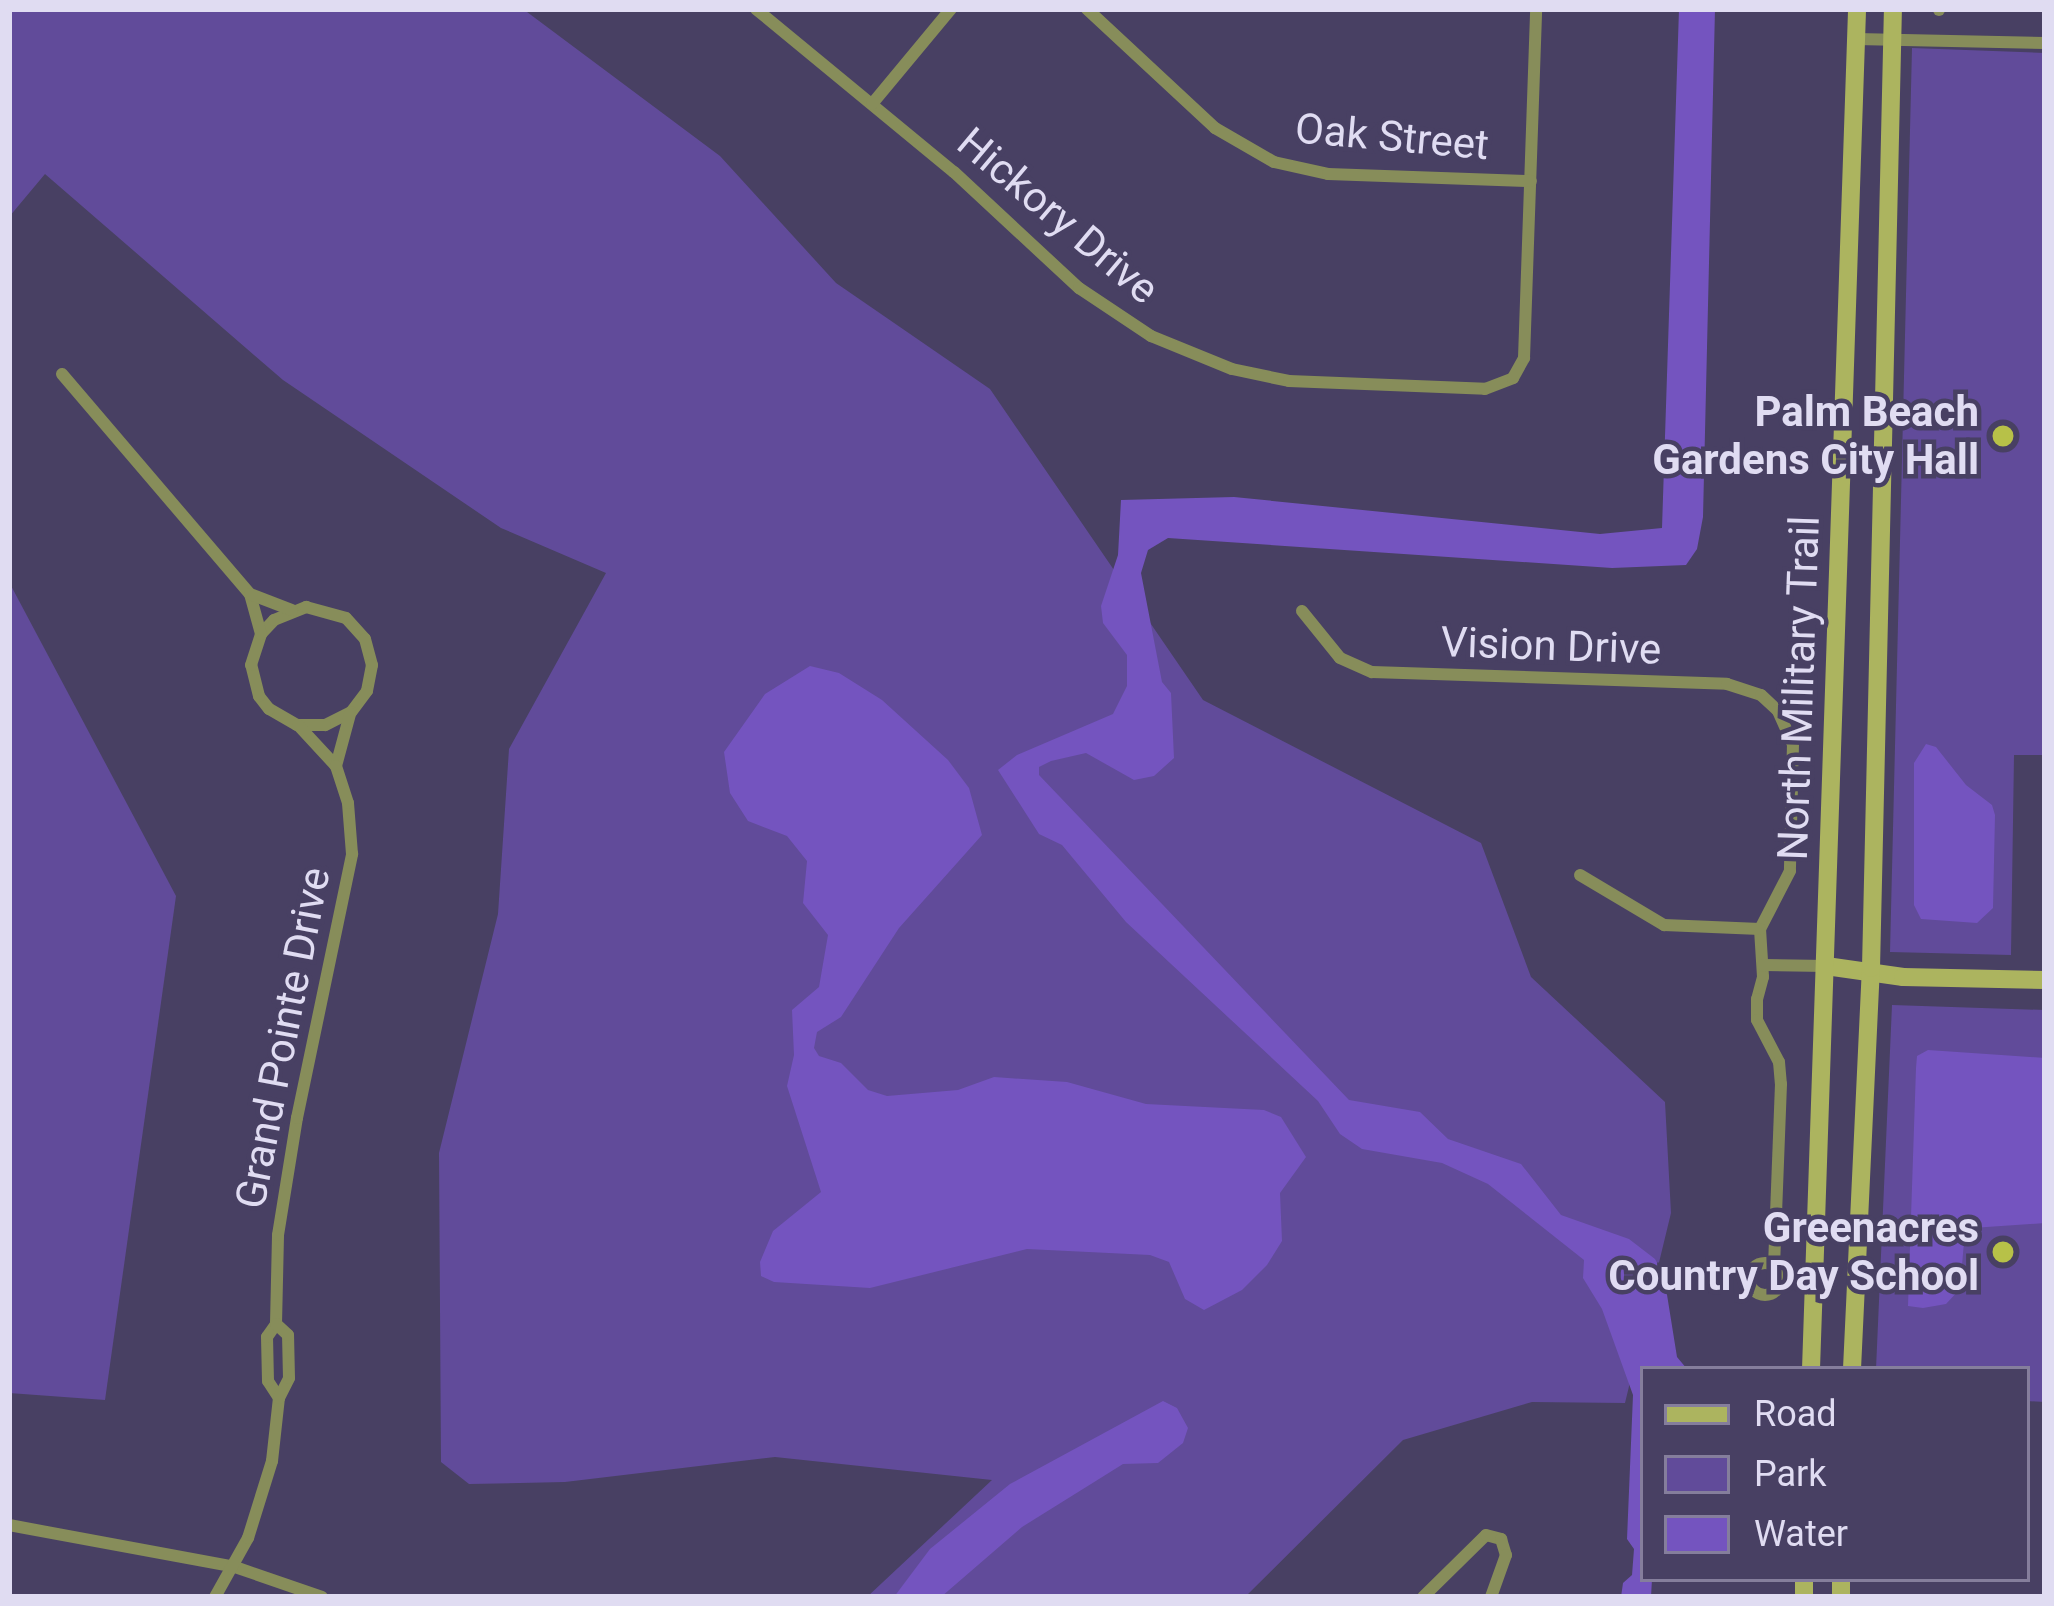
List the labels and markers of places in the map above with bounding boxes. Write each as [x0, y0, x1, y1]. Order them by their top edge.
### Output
place label: Palm Beach Gardens City Hall [1652, 387, 1979, 486]
marker: Palm Beach Gardens City Hall [1990, 423, 2016, 449]
place label: Greenacres Country Day School [1608, 1203, 1979, 1302]
marker: Greenacres Country Day School [1990, 1239, 2016, 1265]

